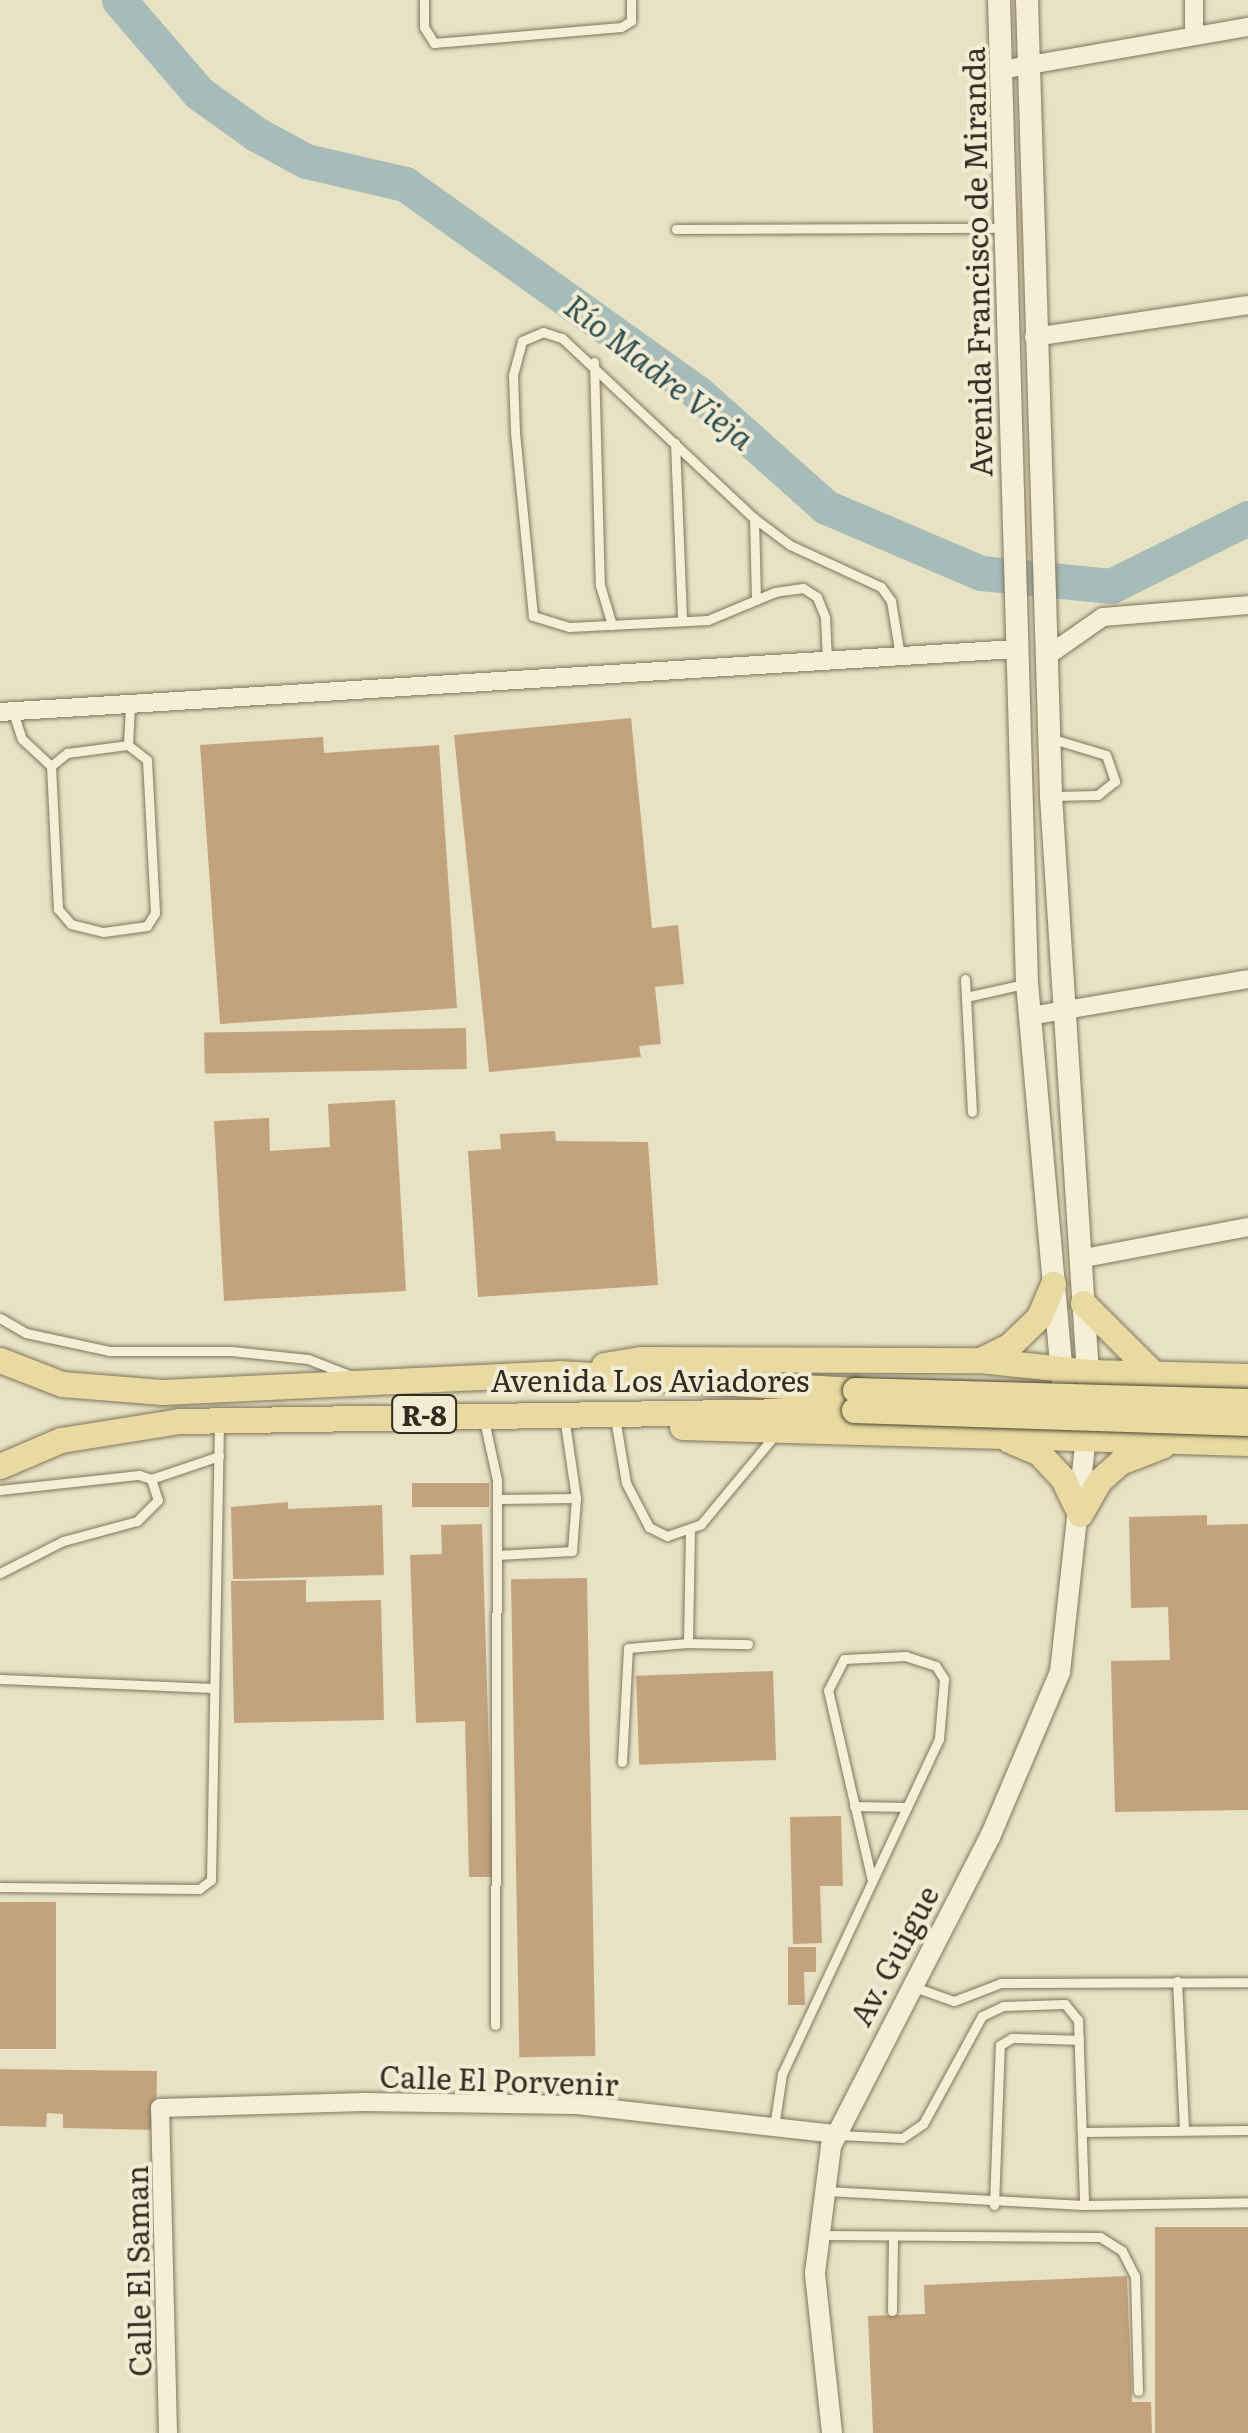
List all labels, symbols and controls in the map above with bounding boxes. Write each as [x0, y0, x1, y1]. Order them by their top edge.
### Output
street label: Avenida Francisco de Miranda [954, 47, 998, 477]
water label: Río Madre Vieja [558, 285, 762, 457]
street label: Avenida Los Aviadores [491, 1361, 809, 1397]
road number: R-8 [389, 1391, 459, 1437]
street label: Av. Guigue [841, 1879, 945, 2031]
street label: Calle El Porvenir [379, 2057, 619, 2101]
street label: Calle El Saman [117, 2165, 157, 2377]

